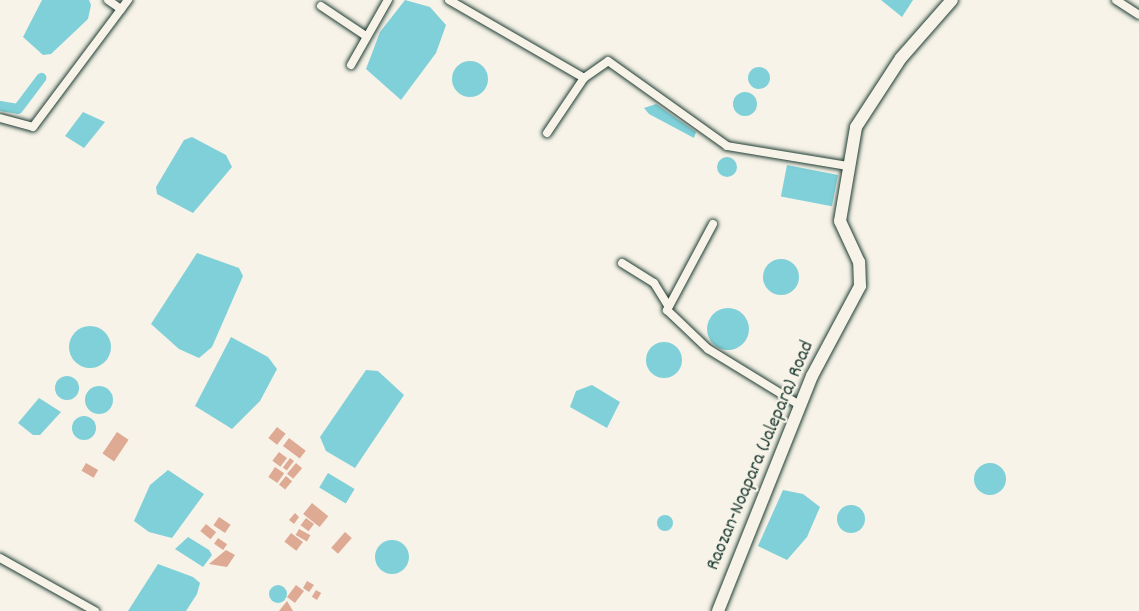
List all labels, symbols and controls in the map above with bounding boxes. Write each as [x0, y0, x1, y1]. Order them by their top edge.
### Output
street label: Raozan-Noapara (Jalepara) Road [702, 338, 820, 574]

